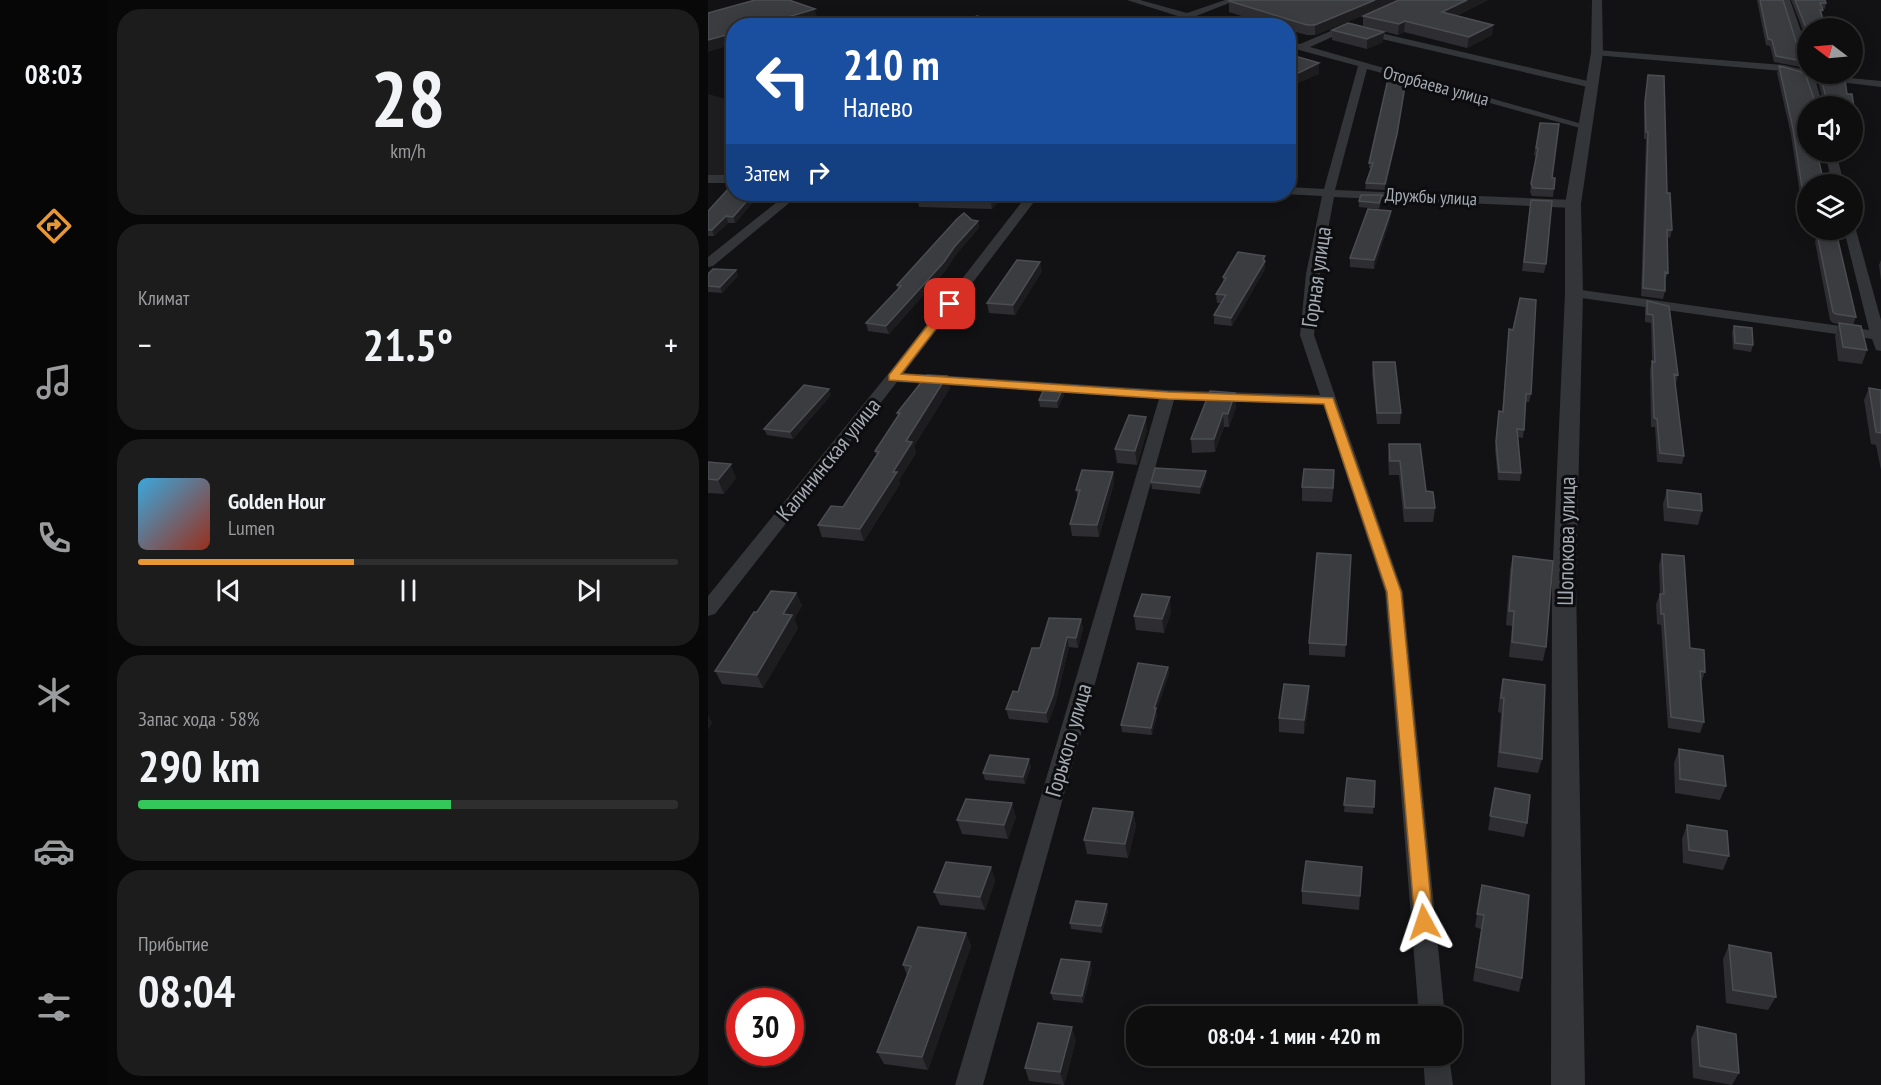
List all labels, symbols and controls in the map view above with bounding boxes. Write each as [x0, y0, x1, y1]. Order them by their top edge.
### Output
north arrow [1797, 18, 1863, 84]
map controls [1797, 18, 1863, 240]
text: 210 m [843, 37, 940, 92]
icon: left [744, 42, 822, 120]
text: 28 [371, 48, 445, 149]
text: 08:03 [25, 57, 83, 91]
street label: Оторбаева улица [1381, 60, 1492, 111]
text: Налево [843, 90, 913, 124]
button: sound [1797, 96, 1863, 162]
text: km/h [390, 138, 426, 164]
icon: right [802, 156, 835, 189]
text: Затем [744, 159, 790, 187]
button: layers [1797, 174, 1863, 240]
street label: Дружбы улица [1385, 183, 1478, 210]
icon: directions [33, 205, 75, 247]
street label: Горная улица [1295, 225, 1337, 329]
pin [924, 278, 975, 329]
text: Климат [138, 285, 189, 311]
icon: arrive [933, 287, 966, 320]
text: 21.5° [363, 315, 453, 373]
text: − [138, 323, 152, 366]
text: + [664, 323, 678, 366]
icon: music [33, 361, 75, 403]
street label: Калининская улица [770, 392, 886, 526]
street label: Шопокова улица [1551, 476, 1581, 606]
text: Golden Hour [228, 487, 326, 515]
text: Lumen [228, 515, 275, 541]
icon: phone [33, 517, 75, 559]
icon: previous [212, 574, 245, 607]
icon: pause [392, 574, 425, 607]
icon: next [572, 574, 605, 607]
icon: climate [33, 674, 75, 716]
street label: Горького улица [1038, 680, 1098, 800]
text: Запас хода · 58% [138, 706, 259, 732]
text: 290 km [138, 736, 260, 794]
icon: car [33, 830, 75, 872]
position arrow [1392, 890, 1456, 954]
text: Прибытие [138, 931, 209, 957]
text: 08:04 [138, 961, 235, 1019]
icon: filters [33, 986, 75, 1028]
speed limit sign: 30 [726, 988, 804, 1066]
text: 08:04 · 1 мин · 420 m [1208, 1022, 1380, 1050]

